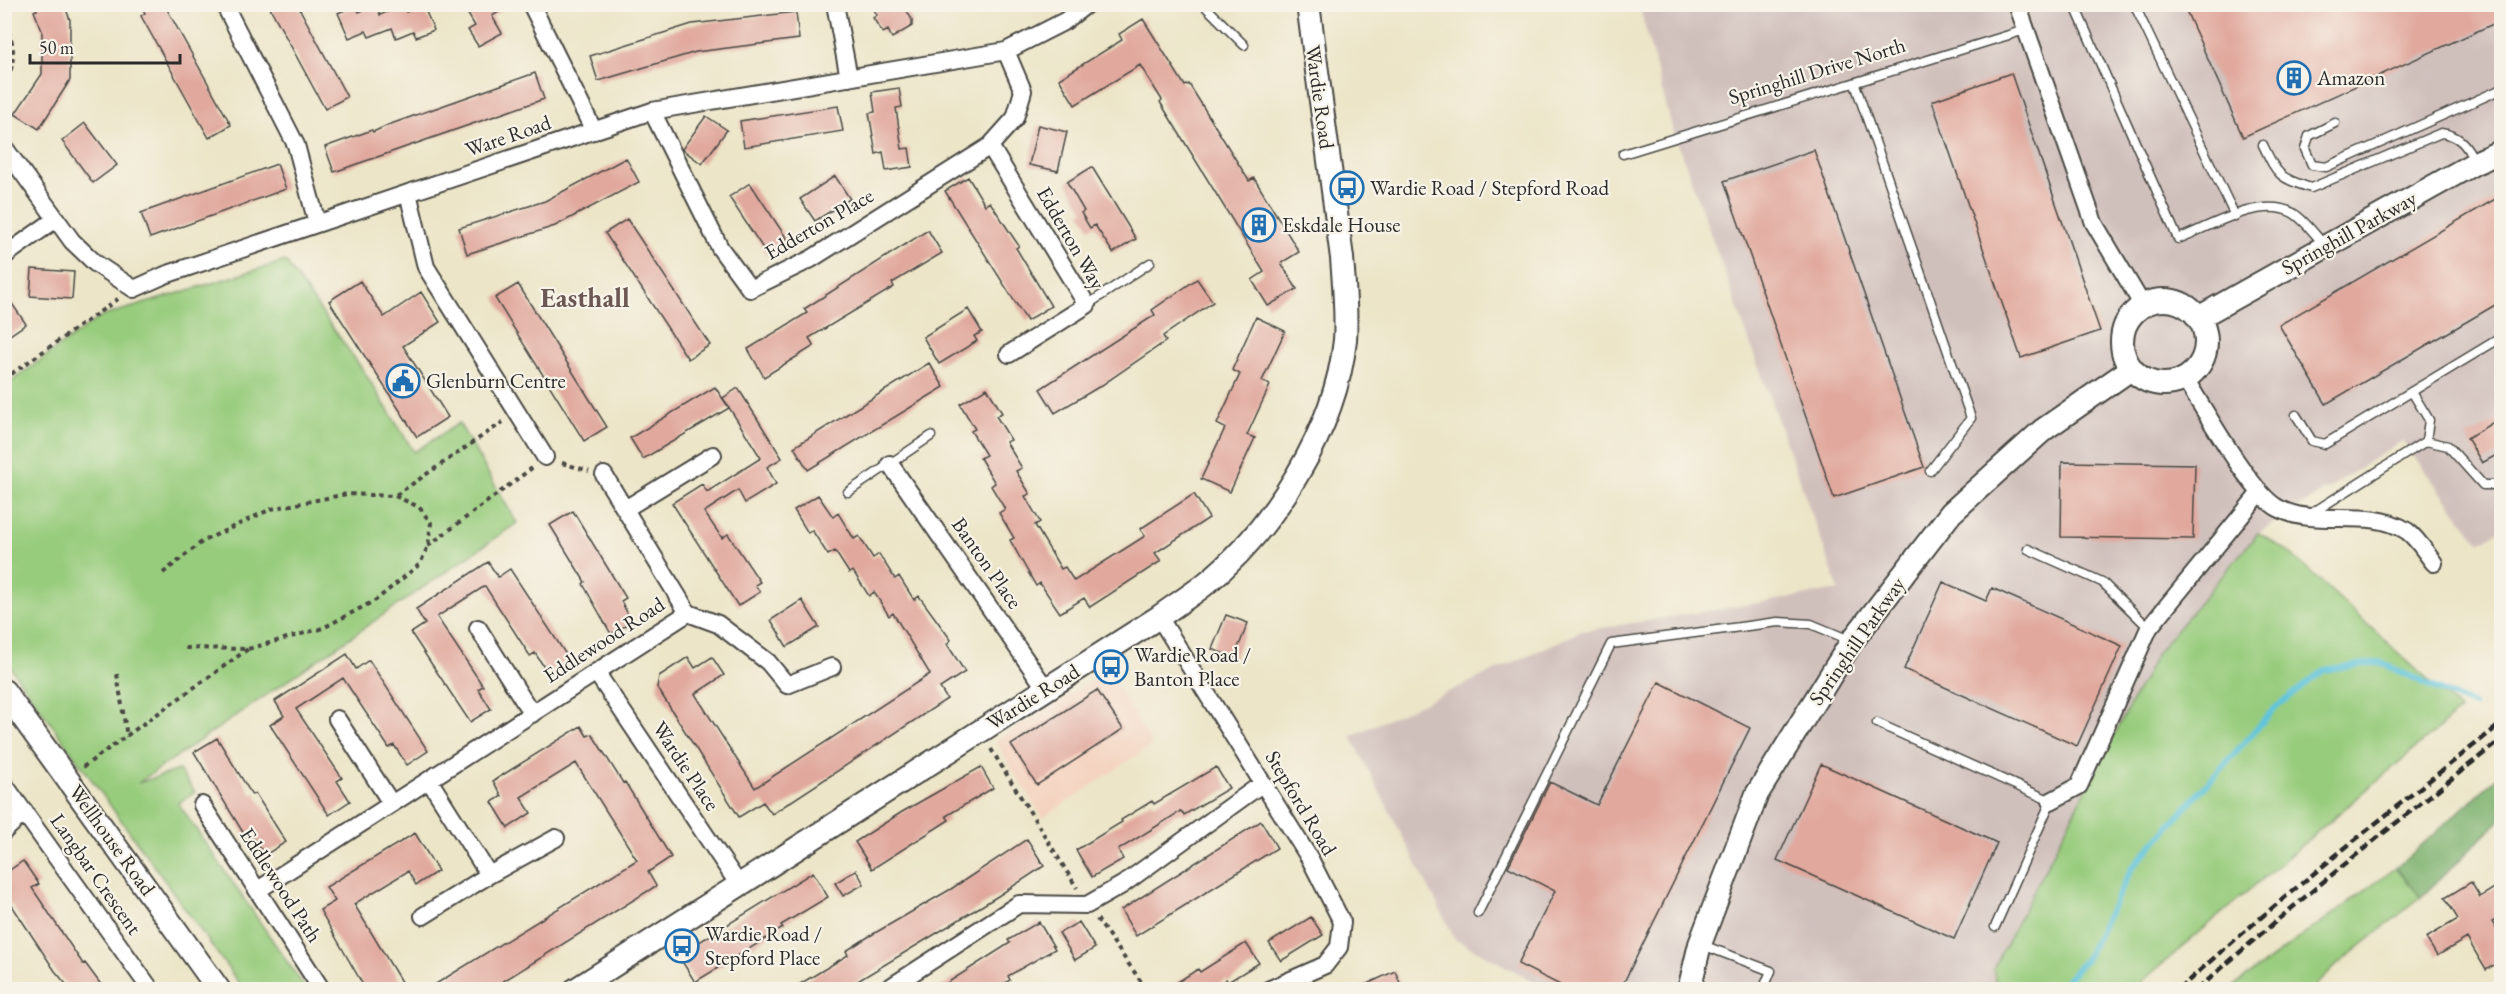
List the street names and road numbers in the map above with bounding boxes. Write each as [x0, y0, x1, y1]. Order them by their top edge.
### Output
street label: Springhill Drive North [1725, 31, 1909, 110]
street label: Wardie Road [1300, 43, 1341, 151]
street label: Ware Road [461, 108, 555, 163]
street label: Edderton Way [1031, 181, 1112, 295]
street label: Edderton Place [759, 182, 878, 266]
street label: Springhill Parkway [2276, 184, 2422, 281]
street label: Banton Place [946, 512, 1029, 614]
street label: Springhill Parkway [1802, 571, 1911, 710]
street label: Eddlewood Road [538, 590, 670, 689]
street label: Wardie Road [981, 657, 1085, 736]
street label: Wardie Place [647, 716, 726, 816]
street label: Stepford Road [1260, 745, 1344, 860]
street label: Wellhouse Road [63, 779, 162, 901]
street label: Langbar Crescent [45, 808, 148, 940]
street label: Eddlewood Path [234, 822, 329, 947]

